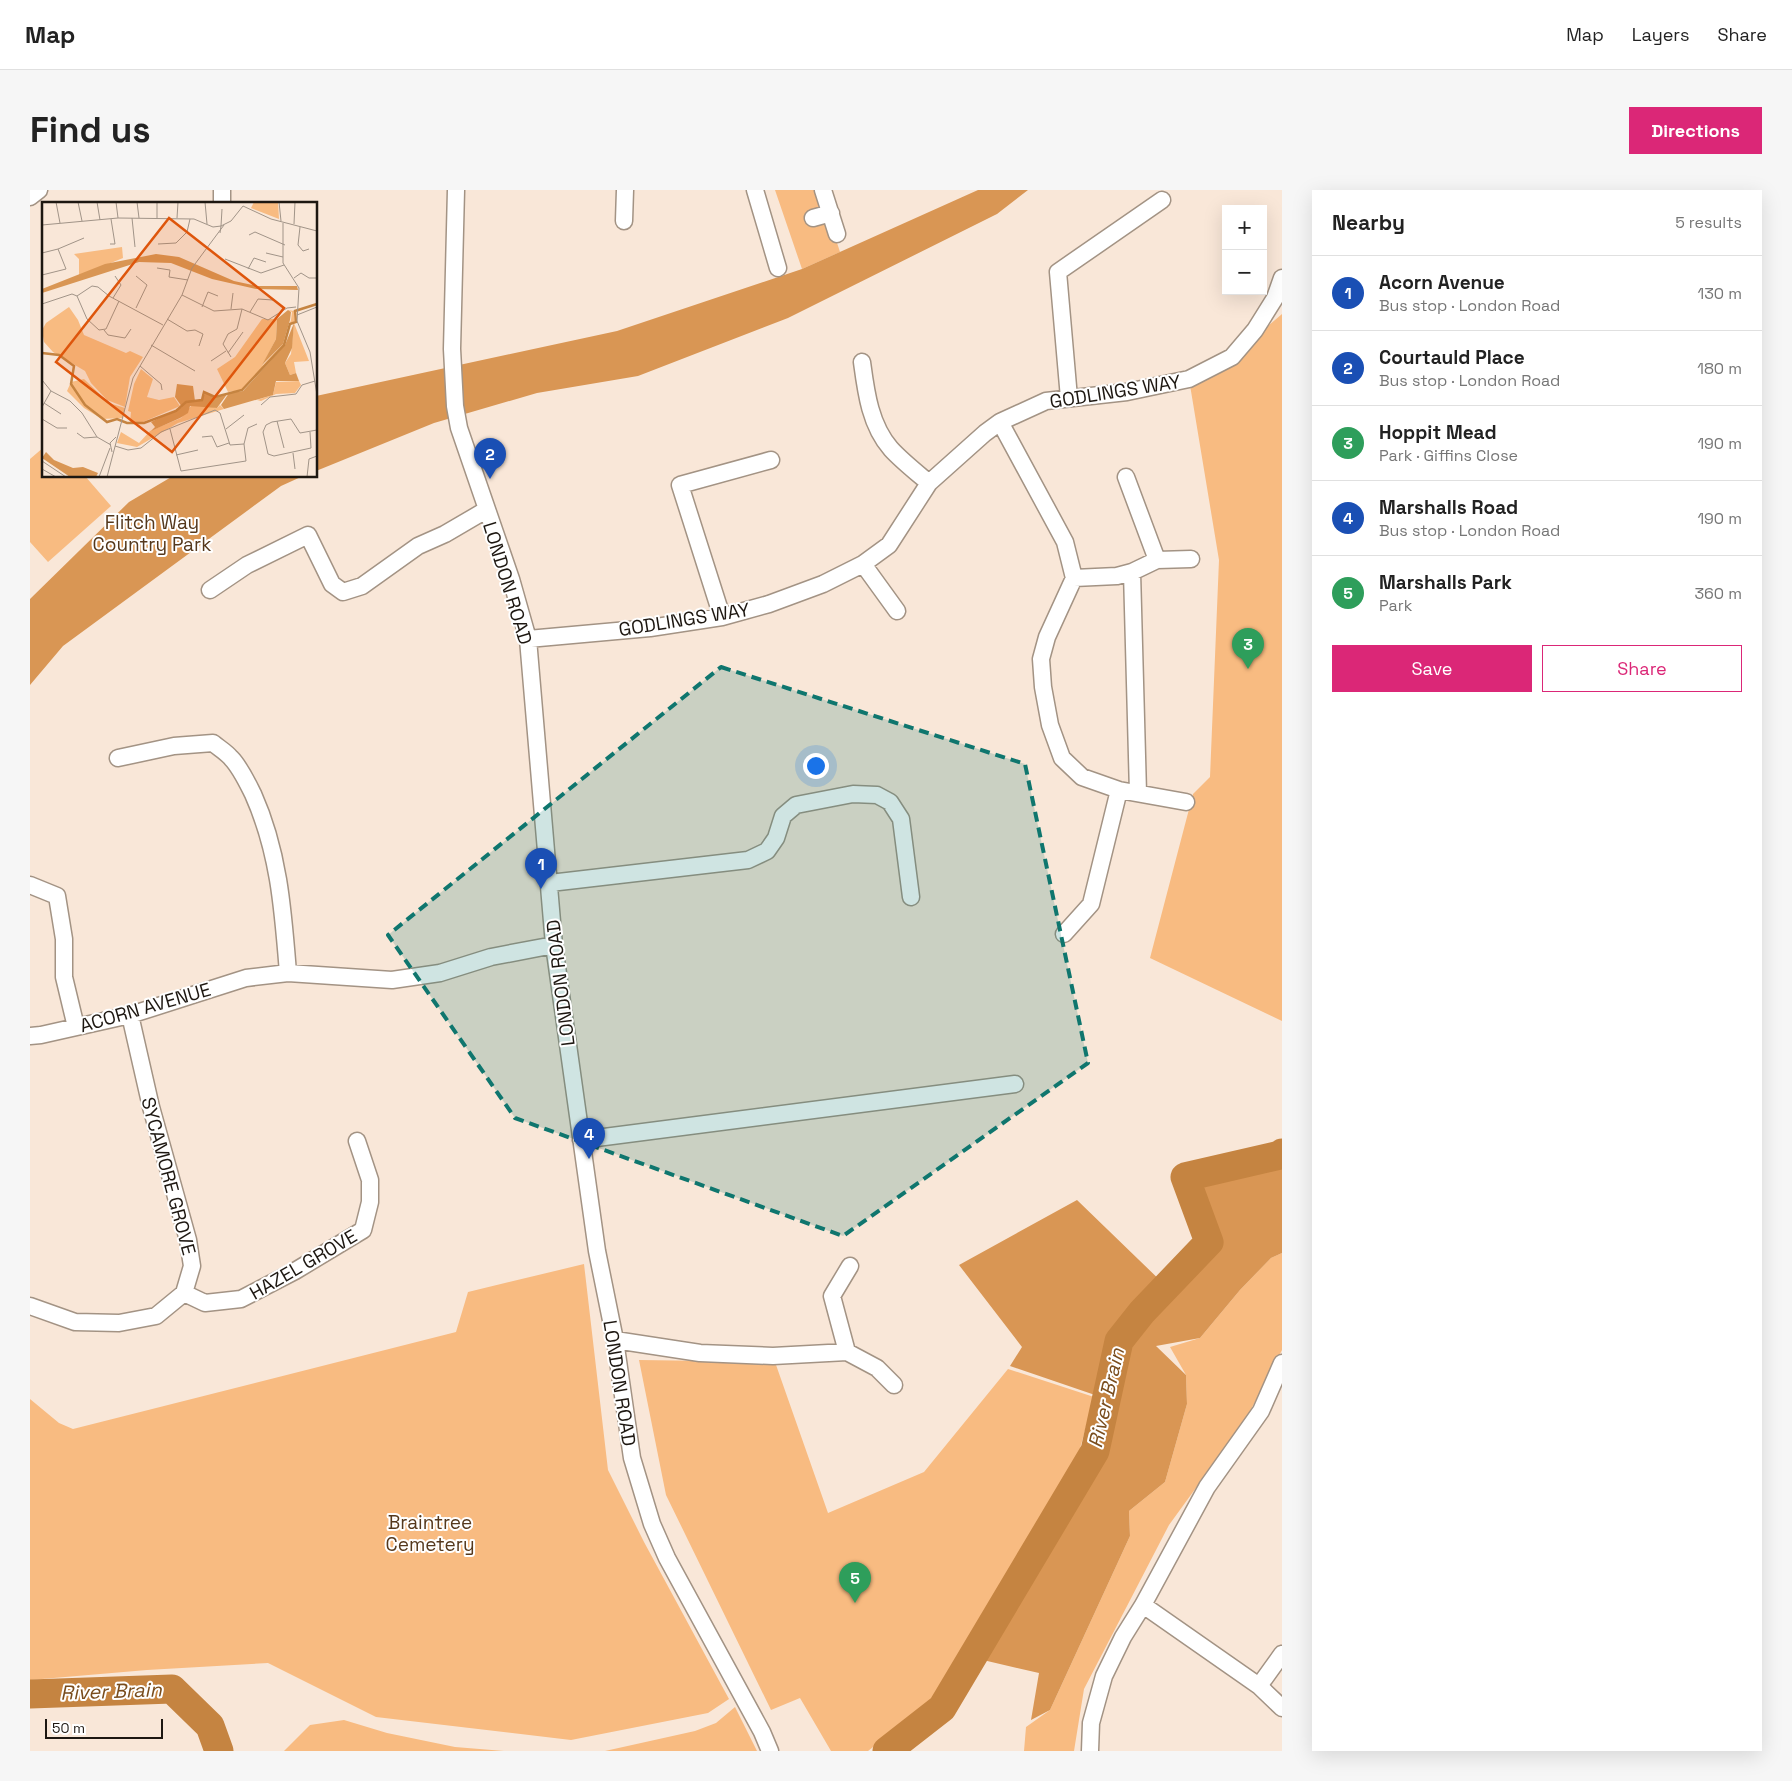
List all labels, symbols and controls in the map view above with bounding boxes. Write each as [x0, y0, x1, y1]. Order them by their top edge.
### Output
text: Map [25, 19, 75, 50]
text: Map [1566, 23, 1604, 46]
text: Layers [1632, 23, 1689, 46]
text: Share [1717, 23, 1767, 46]
button: Directions [1629, 107, 1762, 154]
text: Find us [30, 108, 151, 152]
inset map [42, 202, 318, 478]
map controls [1222, 205, 1267, 295]
button: + [1222, 205, 1267, 250]
text: Nearby [1332, 209, 1405, 236]
text: 5 results [1675, 212, 1742, 233]
button: − [1222, 250, 1267, 295]
text: Acorn Avenue [1379, 270, 1505, 295]
text: 1 [1344, 283, 1352, 304]
text: 130 m [1698, 283, 1742, 304]
text: Bus stop · London Road [1379, 295, 1560, 316]
text: Courtauld Place [1379, 345, 1525, 370]
text: 2 [1343, 358, 1353, 379]
text: 180 m [1697, 358, 1742, 379]
street label: GODLINGS WAY [1048, 369, 1183, 414]
text: Bus stop · London Road [1379, 370, 1560, 391]
text: Hoppit Mead [1379, 420, 1497, 445]
text: 3 [1343, 433, 1353, 454]
text: 190 m [1697, 433, 1742, 454]
pin: 2 [474, 438, 506, 479]
text: Park · Giffins Close [1379, 445, 1518, 466]
text: Marshalls Road [1379, 495, 1518, 520]
text: 4 [1343, 508, 1353, 529]
text: 190 m [1697, 508, 1742, 529]
park label: Flitch Way Country Park [93, 510, 211, 557]
street label: LONDON ROAD [477, 519, 538, 648]
text: Bus stop · London Road [1379, 520, 1560, 541]
text: Marshalls Park [1379, 570, 1512, 595]
text: 5 [1343, 583, 1353, 604]
text: 360 m [1694, 583, 1742, 604]
text: Park [1379, 595, 1412, 616]
street label: GODLINGS WAY [617, 597, 752, 642]
pin: 3 [1232, 628, 1264, 669]
button: Save [1332, 645, 1532, 692]
button: Share [1542, 645, 1742, 692]
your location [803, 753, 829, 779]
pin: 1 [525, 848, 557, 889]
street label: LONDON ROAD [540, 918, 581, 1048]
street label: ACORN AVENUE [77, 977, 214, 1038]
street label: SYCAMORE GROVE [135, 1094, 202, 1258]
pin: 4 [573, 1118, 605, 1159]
street label: HAZEL GROVE [245, 1224, 362, 1305]
street label: LONDON ROAD [597, 1318, 642, 1448]
water label: River Brain [1082, 1345, 1130, 1450]
park label: Braintree Cemetery [385, 1510, 475, 1557]
pin: 5 [839, 1562, 871, 1603]
water label: River Brain [60, 1676, 163, 1706]
scale bar [45, 1716, 162, 1739]
text: 50 m [52, 1719, 85, 1737]

